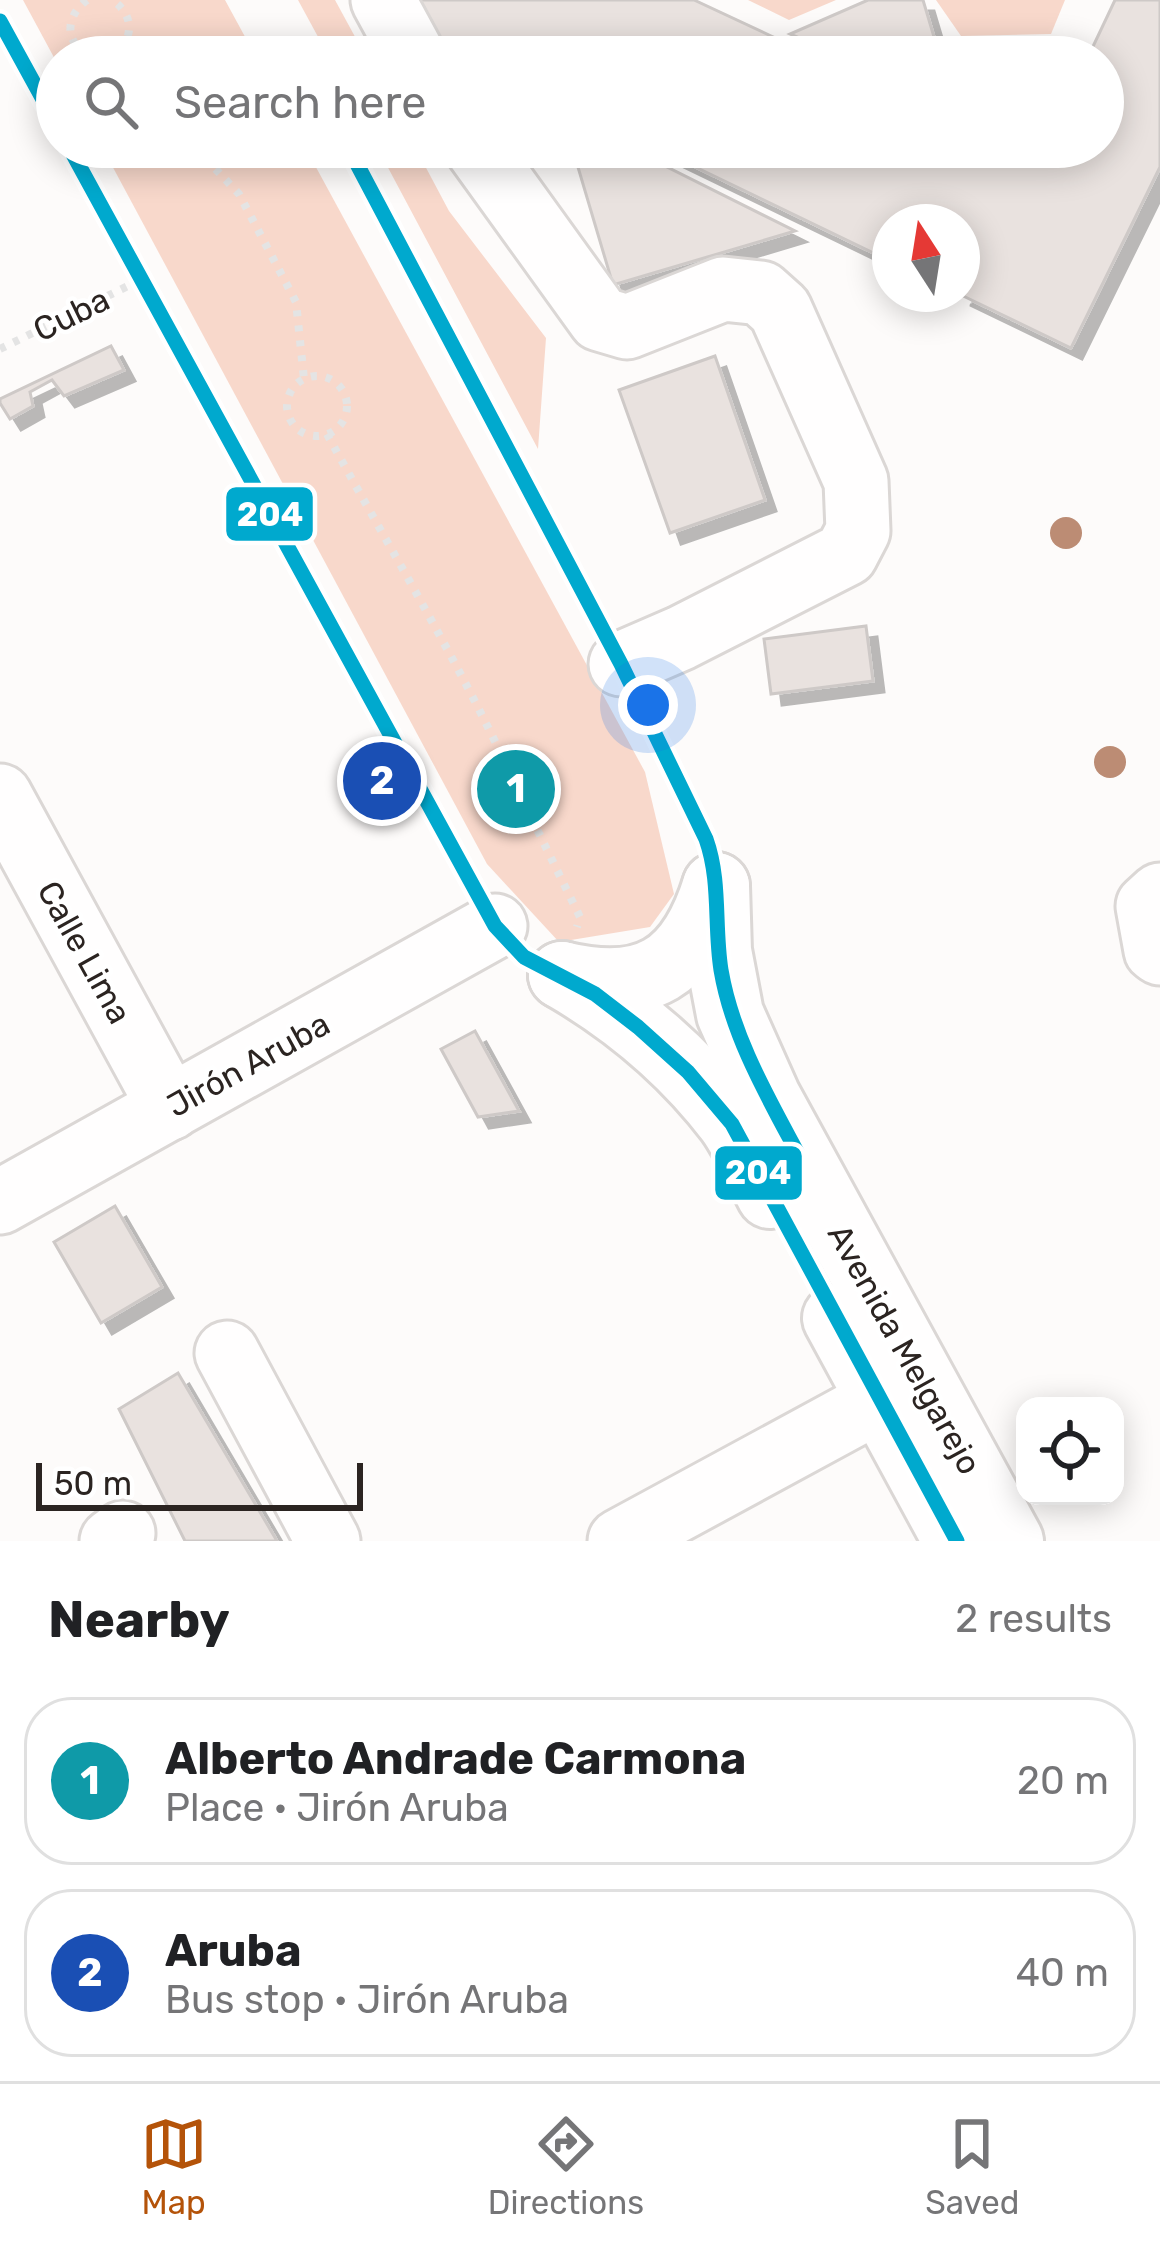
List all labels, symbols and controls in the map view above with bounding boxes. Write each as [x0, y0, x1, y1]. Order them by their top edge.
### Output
search box [36, 36, 1124, 168]
icon: search [78, 69, 144, 135]
text: Search here [174, 76, 426, 129]
north arrow [872, 204, 980, 312]
street label: Cuba [27, 279, 116, 349]
line badge: 204 [224, 485, 315, 543]
text: 204 [237, 495, 303, 534]
your location [618, 675, 678, 735]
pin: 2 [343, 736, 421, 826]
pin: 1 [477, 744, 555, 834]
street label: Calle Lima [29, 874, 140, 1030]
street label: Jirón Aruba [160, 1004, 336, 1125]
line badge: 204 [713, 1144, 804, 1202]
text: 204 [725, 1153, 791, 1192]
street label: Avenida Melgarejo [820, 1217, 989, 1481]
map controls [1016, 1397, 1124, 1505]
button: locate [1016, 1397, 1124, 1505]
scale bar [36, 1457, 363, 1510]
text: 50 m [54, 1464, 132, 1503]
text: Nearby [48, 1589, 230, 1650]
text: 2 results [955, 1596, 1112, 1642]
text: Alberto Andrade Carmona [165, 1732, 746, 1785]
text: 1 [80, 1758, 100, 1804]
text: 20 m [1017, 1758, 1109, 1804]
text: Place · Jirón Aruba [165, 1785, 509, 1831]
text: Aruba [165, 1924, 301, 1977]
text: 2 [77, 1950, 103, 1996]
text: 40 m [1016, 1950, 1109, 1996]
text: Bus stop · Jirón Aruba [165, 1977, 569, 2023]
tab: Map [141, 2111, 207, 2222]
tab: Directions [488, 2111, 644, 2222]
tab: Saved [925, 2111, 1019, 2222]

